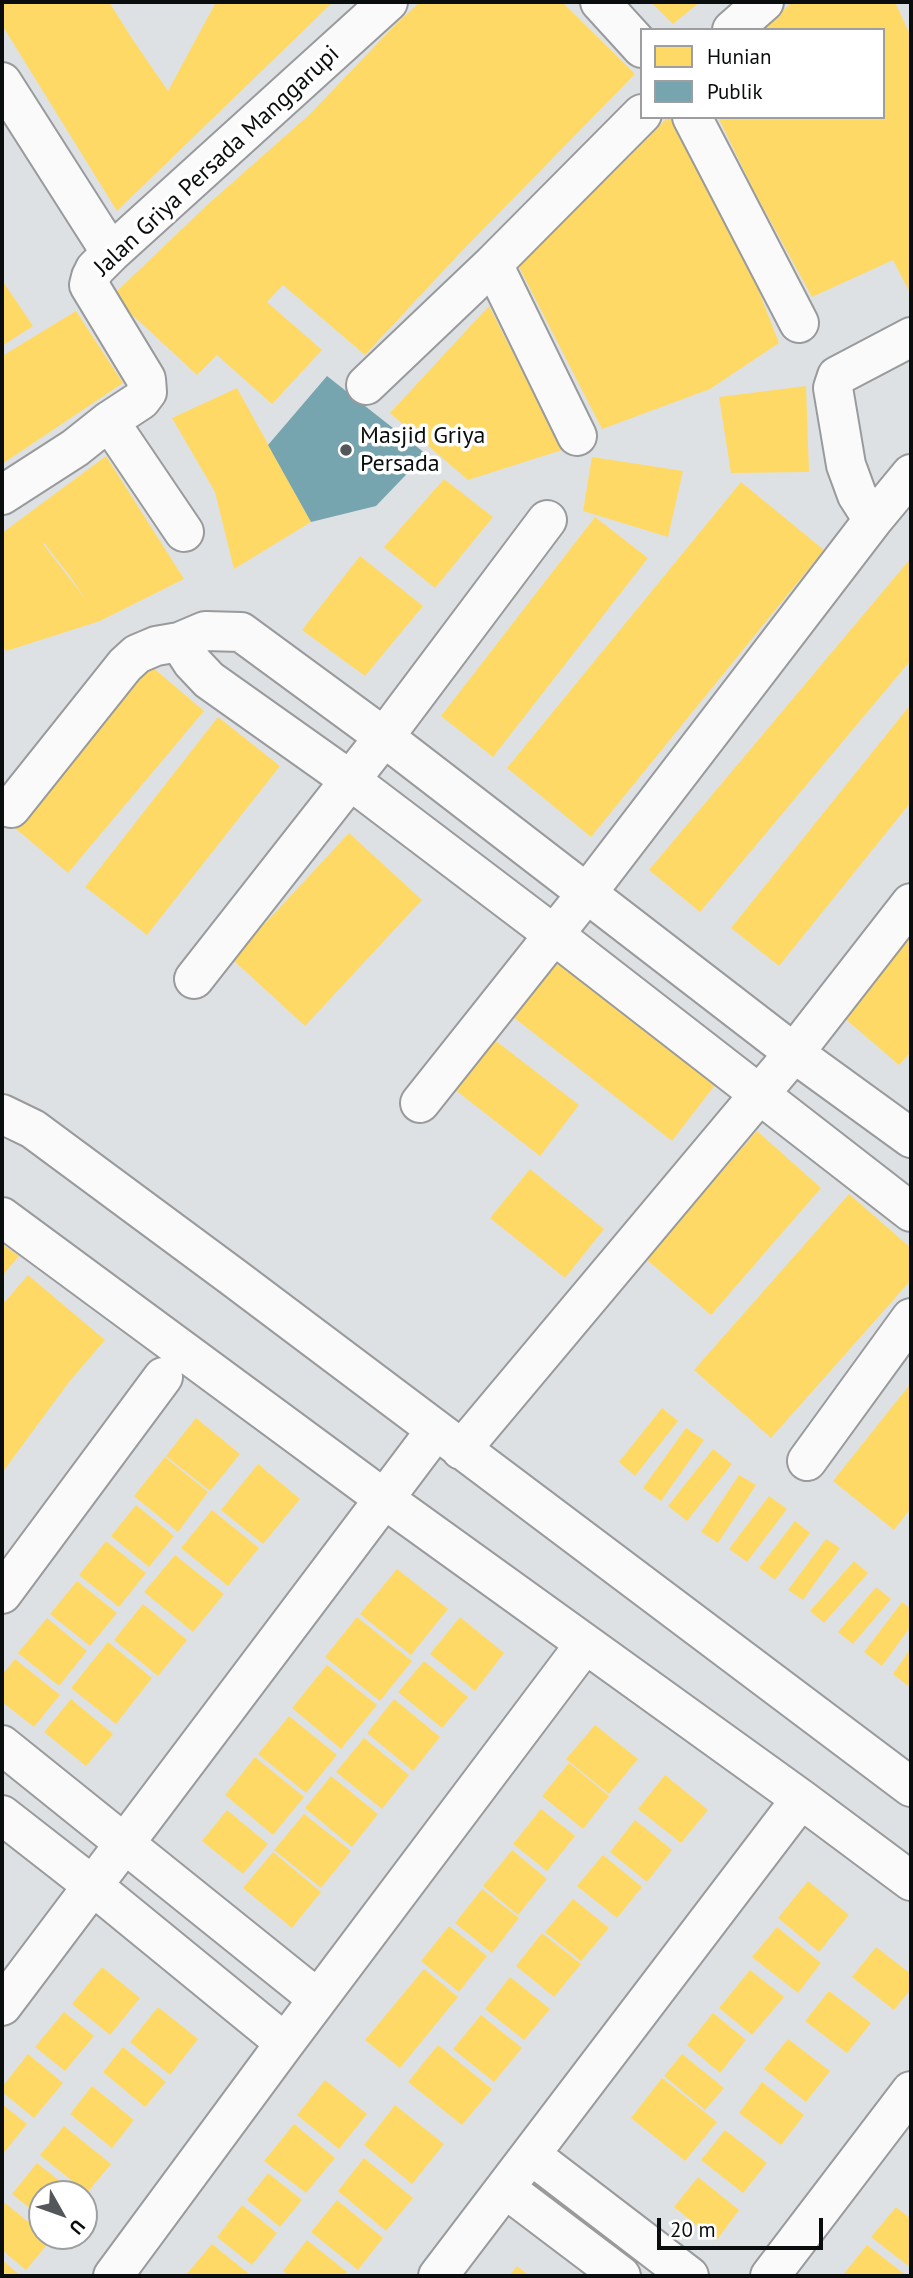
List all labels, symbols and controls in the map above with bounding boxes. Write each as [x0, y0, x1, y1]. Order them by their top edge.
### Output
legend [640, 28, 885, 119]
street label: Jalan Griya Persada Manggarupi [89, 40, 345, 282]
text: Hunian [707, 43, 771, 70]
text: Publik [707, 78, 762, 105]
place label: Masjid Griya Persada [360, 422, 486, 478]
marker: Masjid Griya Persada [338, 442, 354, 458]
north arrow [28, 2180, 98, 2250]
scale bar [661, 2204, 827, 2248]
text: U [65, 2215, 91, 2239]
text: 20 m [670, 2216, 716, 2243]

